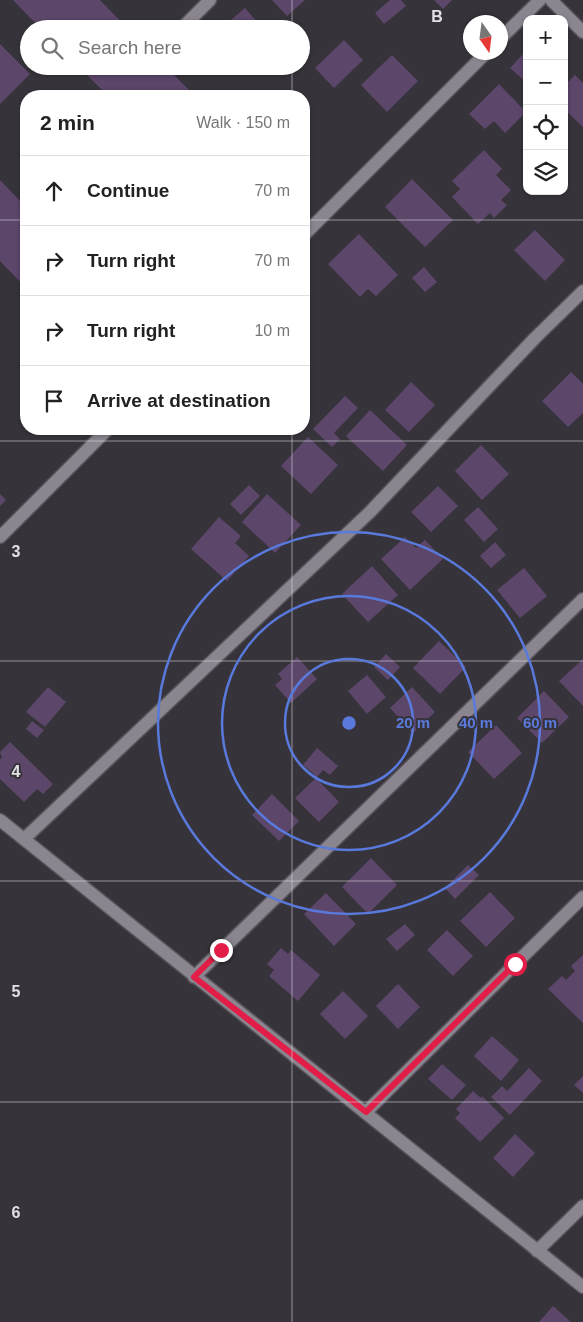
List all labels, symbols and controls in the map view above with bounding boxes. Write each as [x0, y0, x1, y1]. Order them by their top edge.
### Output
text: B [431, 8, 443, 25]
north arrow [463, 15, 508, 60]
map controls [523, 15, 568, 195]
button: + [523, 15, 568, 60]
search box [20, 20, 310, 75]
icon: search [38, 34, 66, 62]
text: Search here [78, 37, 182, 58]
button: − [523, 60, 568, 105]
button: locate [523, 105, 568, 150]
text: 2 min [40, 111, 95, 134]
text: Walk · 150 m [196, 114, 290, 131]
button: layers [523, 150, 568, 195]
icon: ahead [40, 177, 68, 205]
text: Continue [87, 180, 169, 201]
text: 70 m [254, 182, 290, 199]
icon: right [40, 247, 68, 275]
text: Turn right [87, 250, 175, 271]
text: 70 m [254, 252, 290, 269]
icon: right [40, 317, 68, 345]
text: Turn right [87, 320, 175, 341]
text: 10 m [254, 322, 290, 339]
icon: arrive [40, 387, 68, 415]
text: Arrive at destination [87, 390, 271, 411]
text: 3 [12, 543, 21, 560]
centre of rings [340, 714, 358, 732]
text: 20 m [396, 714, 430, 731]
text: 40 m [459, 714, 493, 731]
text: 60 m [523, 714, 557, 731]
text: 4 [12, 763, 21, 780]
route end [210, 939, 233, 962]
route start [504, 953, 527, 976]
text: 5 [12, 983, 21, 1000]
text: 6 [12, 1204, 21, 1221]

